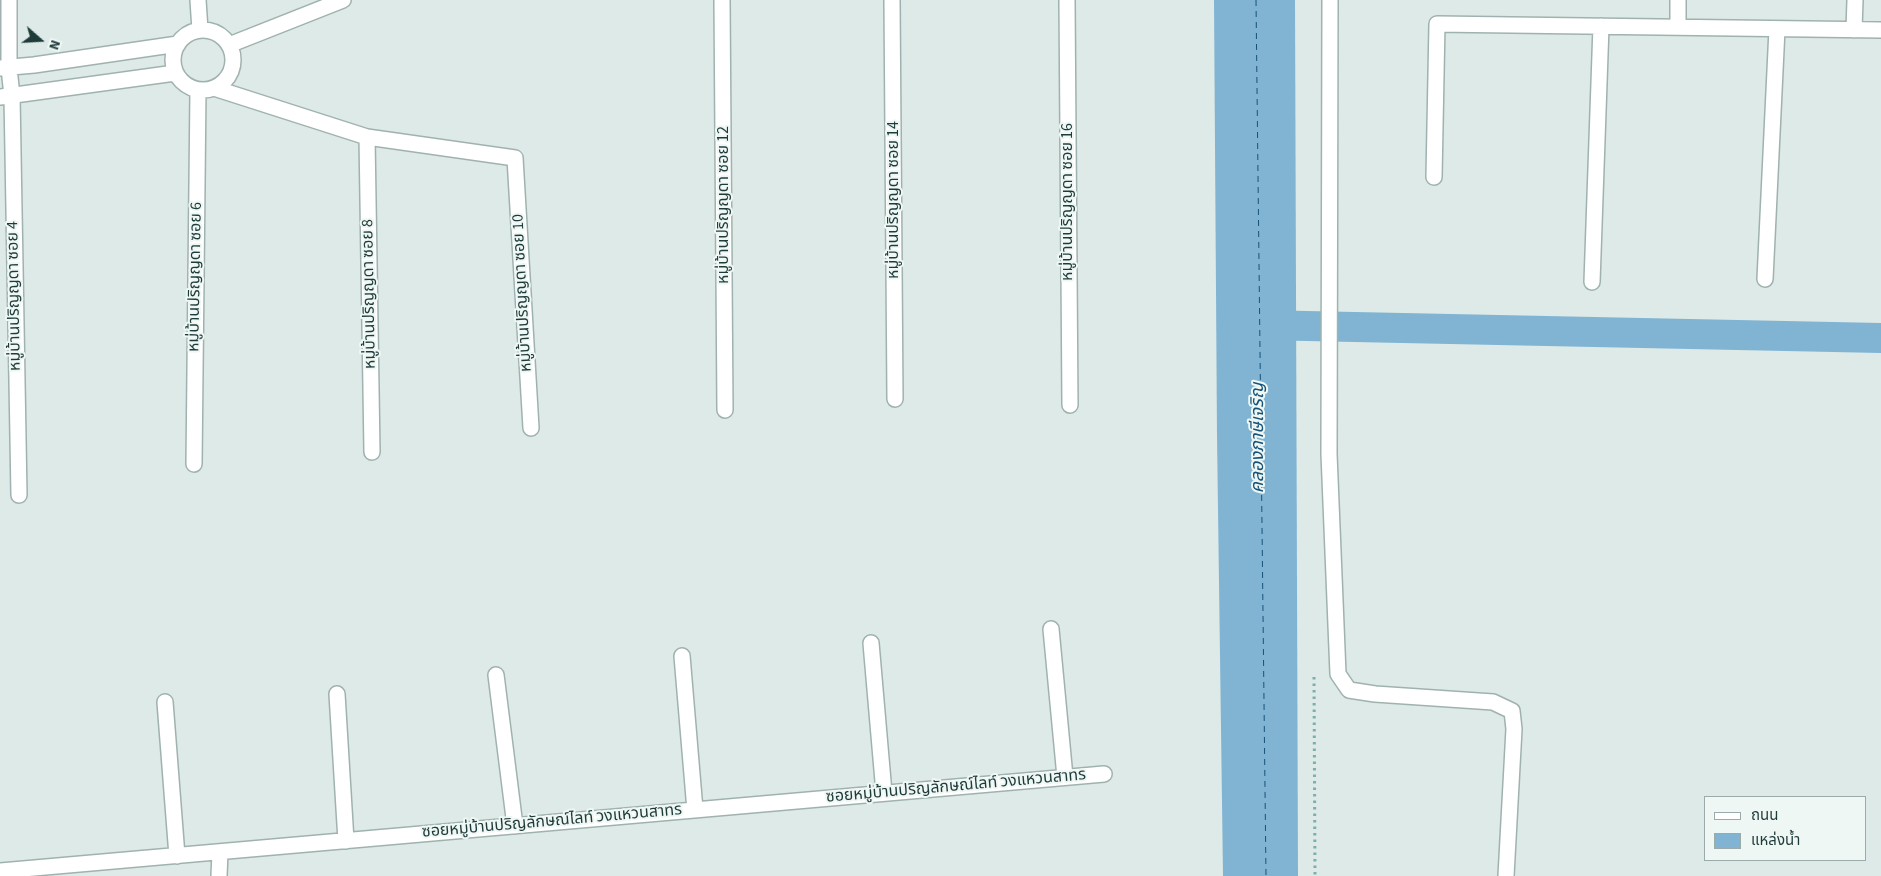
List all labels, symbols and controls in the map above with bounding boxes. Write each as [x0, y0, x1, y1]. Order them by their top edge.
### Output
north arrow [15, 15, 65, 65]
text: N [43, 37, 65, 53]
street label: หมู่บ้านปริญญดา ซอย 14 [884, 121, 904, 279]
street label: หมู่บ้านปริญญดา ซอย 16 [1058, 123, 1078, 281]
street label: หมู่บ้านปริญญดา ซอย 12 [714, 126, 734, 284]
street label: หมู่บ้านปริญญดา ซอย 6 [185, 202, 207, 352]
street label: หมู่บ้านปริญญดา ซอย 10 [509, 214, 537, 372]
street label: หมู่บ้านปริญญดา ซอย 8 [359, 219, 381, 369]
street label: หมู่บ้านปริญญดา ซอย 4 [4, 221, 26, 371]
water label: คลองภาษีเจริญ [1248, 383, 1270, 493]
street label: ซอยหมู่บ้านปริญลักษณ์ไลท์ วงแหวนสาทร [825, 766, 1087, 808]
legend [1704, 796, 1866, 861]
street label: ซอยหมู่บ้านปริญลักษณ์ไลท์ วงแหวนสาทร [421, 801, 683, 843]
text: ถนน [1751, 805, 1778, 826]
text: แหล่งน้ำ [1751, 830, 1800, 851]

